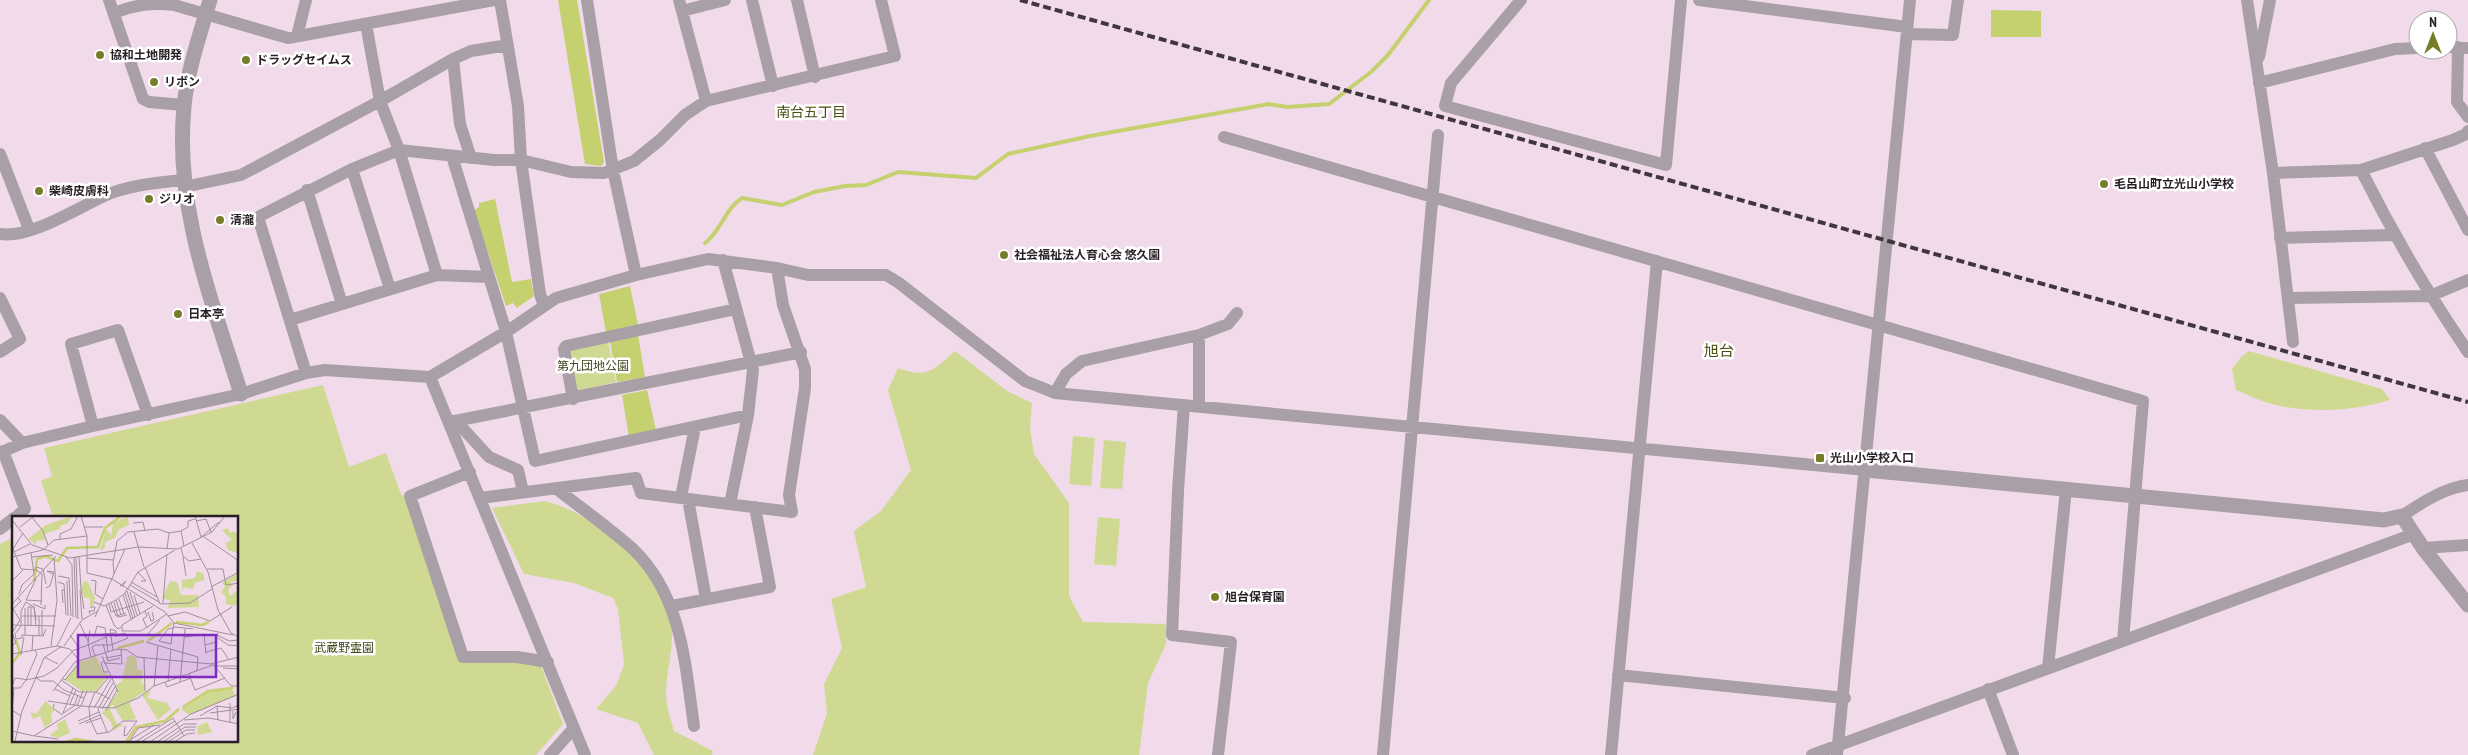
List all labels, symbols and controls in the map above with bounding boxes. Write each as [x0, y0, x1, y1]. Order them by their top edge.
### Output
north arrow [2408, 10, 2458, 60]
text: N [2429, 13, 2437, 31]
place label: 協和土地開発 [110, 47, 182, 62]
marker: 協和土地開発 [94, 49, 106, 61]
place label: ドラッグセイムス [256, 52, 352, 67]
marker: ドラッグセイムス [240, 54, 252, 66]
place label: リボン [164, 74, 200, 89]
marker: リボン [148, 76, 160, 88]
district label: 南台五丁目 [776, 103, 846, 121]
place label: 毛呂山町立光山小学校 [2114, 176, 2234, 191]
marker: 毛呂山町立光山小学校 [2098, 178, 2110, 190]
place label: 柴崎皮膚科 [49, 183, 109, 198]
marker: 柴崎皮膚科 [33, 185, 45, 197]
place label: ジリオ [159, 191, 195, 206]
marker: ジリオ [143, 193, 155, 205]
place label: 清瀧 [230, 212, 254, 227]
marker: 清瀧 [214, 214, 226, 226]
place label: 社会福祉法人育心会 悠久園 [1014, 247, 1160, 262]
marker: 社会福祉法人育心会 悠久園 [998, 249, 1010, 261]
place label: 日本亭 [188, 306, 224, 321]
marker: 日本亭 [172, 308, 184, 320]
district label: 旭台 [1704, 341, 1734, 360]
park label: 第九団地公園 [557, 358, 629, 373]
place label: 光山小学校入口 [1830, 450, 1914, 465]
marker: 光山小学校入口 [1814, 452, 1826, 464]
inset map [12, 516, 239, 742]
place label: 旭台保育園 [1225, 589, 1285, 604]
marker: 旭台保育園 [1209, 591, 1221, 603]
park label: 武蔵野霊園 [314, 640, 374, 655]

